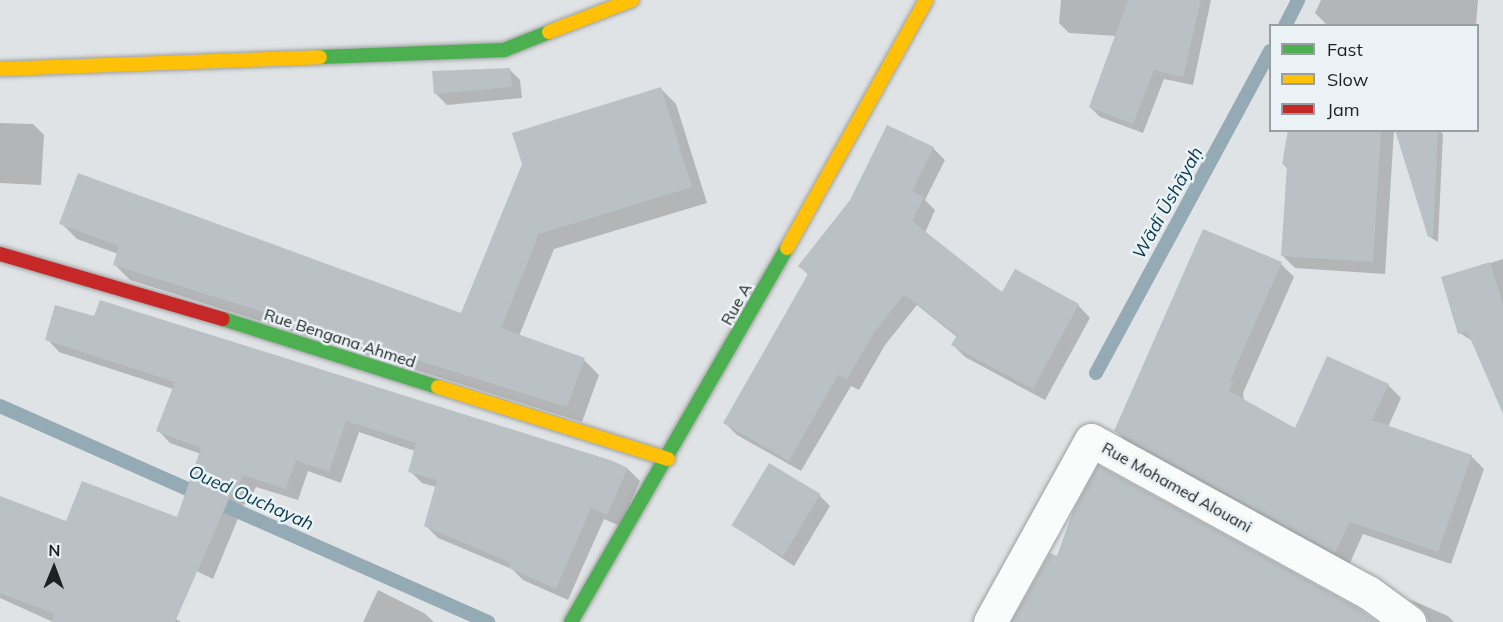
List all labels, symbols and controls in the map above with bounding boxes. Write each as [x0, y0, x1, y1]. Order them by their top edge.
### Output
legend [1269, 24, 1479, 132]
text: Fast [1327, 38, 1363, 61]
text: Slow [1327, 68, 1368, 91]
text: Jam [1327, 98, 1360, 121]
water label: Wādī Ūshāyaḥ [1128, 143, 1208, 263]
street label: Rue A [717, 280, 755, 328]
street label: Rue Bengana Ahmed [262, 304, 418, 372]
street label: Rue Mohamed Alouani [1099, 438, 1255, 536]
water label: Oued Ouchayah [185, 461, 317, 535]
north arrow [24, 538, 84, 598]
text: N [48, 540, 61, 560]

